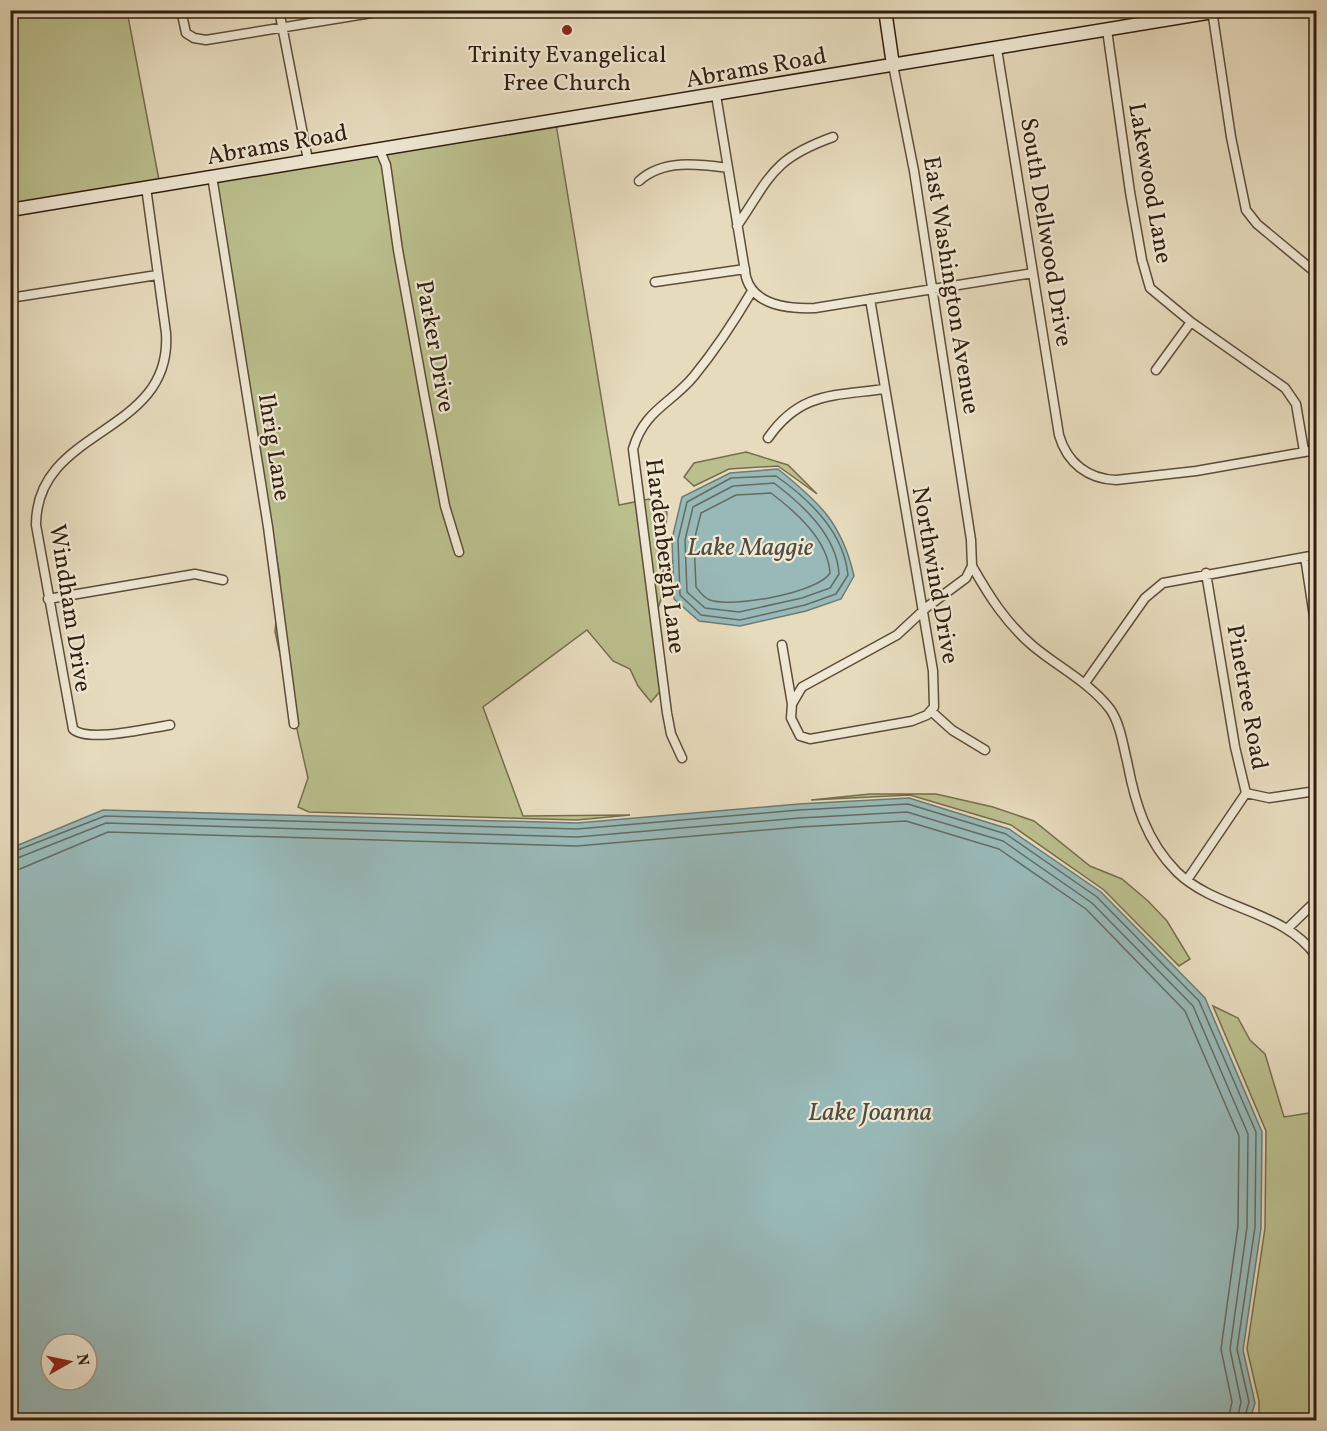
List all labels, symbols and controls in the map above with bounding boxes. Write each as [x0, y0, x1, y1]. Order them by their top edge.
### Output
marker: Trinity Evangelical Free Church [560, 23, 574, 37]
place label: Trinity Evangelical Free Church [468, 39, 666, 101]
street label: Abrams Road [683, 40, 829, 98]
street label: Lakewood Lane [1118, 100, 1180, 266]
street label: South Dellwood Drive [1010, 115, 1080, 349]
street label: Abrams Road [204, 117, 350, 175]
street label: East Washington Avenue [913, 154, 987, 417]
street label: Parker Drive [406, 278, 462, 415]
street label: Ihrig Lane [248, 391, 298, 503]
street label: Hardenbergh Lane [635, 457, 693, 656]
street label: Northwind Drive [902, 484, 966, 667]
street label: Windham Drive [39, 522, 99, 695]
water label: Lake Maggie [687, 530, 814, 566]
street label: Pinetree Road [1217, 622, 1276, 773]
water label: Lake Joanna [808, 1095, 932, 1131]
north arrow [39, 1332, 99, 1392]
text: N [70, 1353, 94, 1368]

